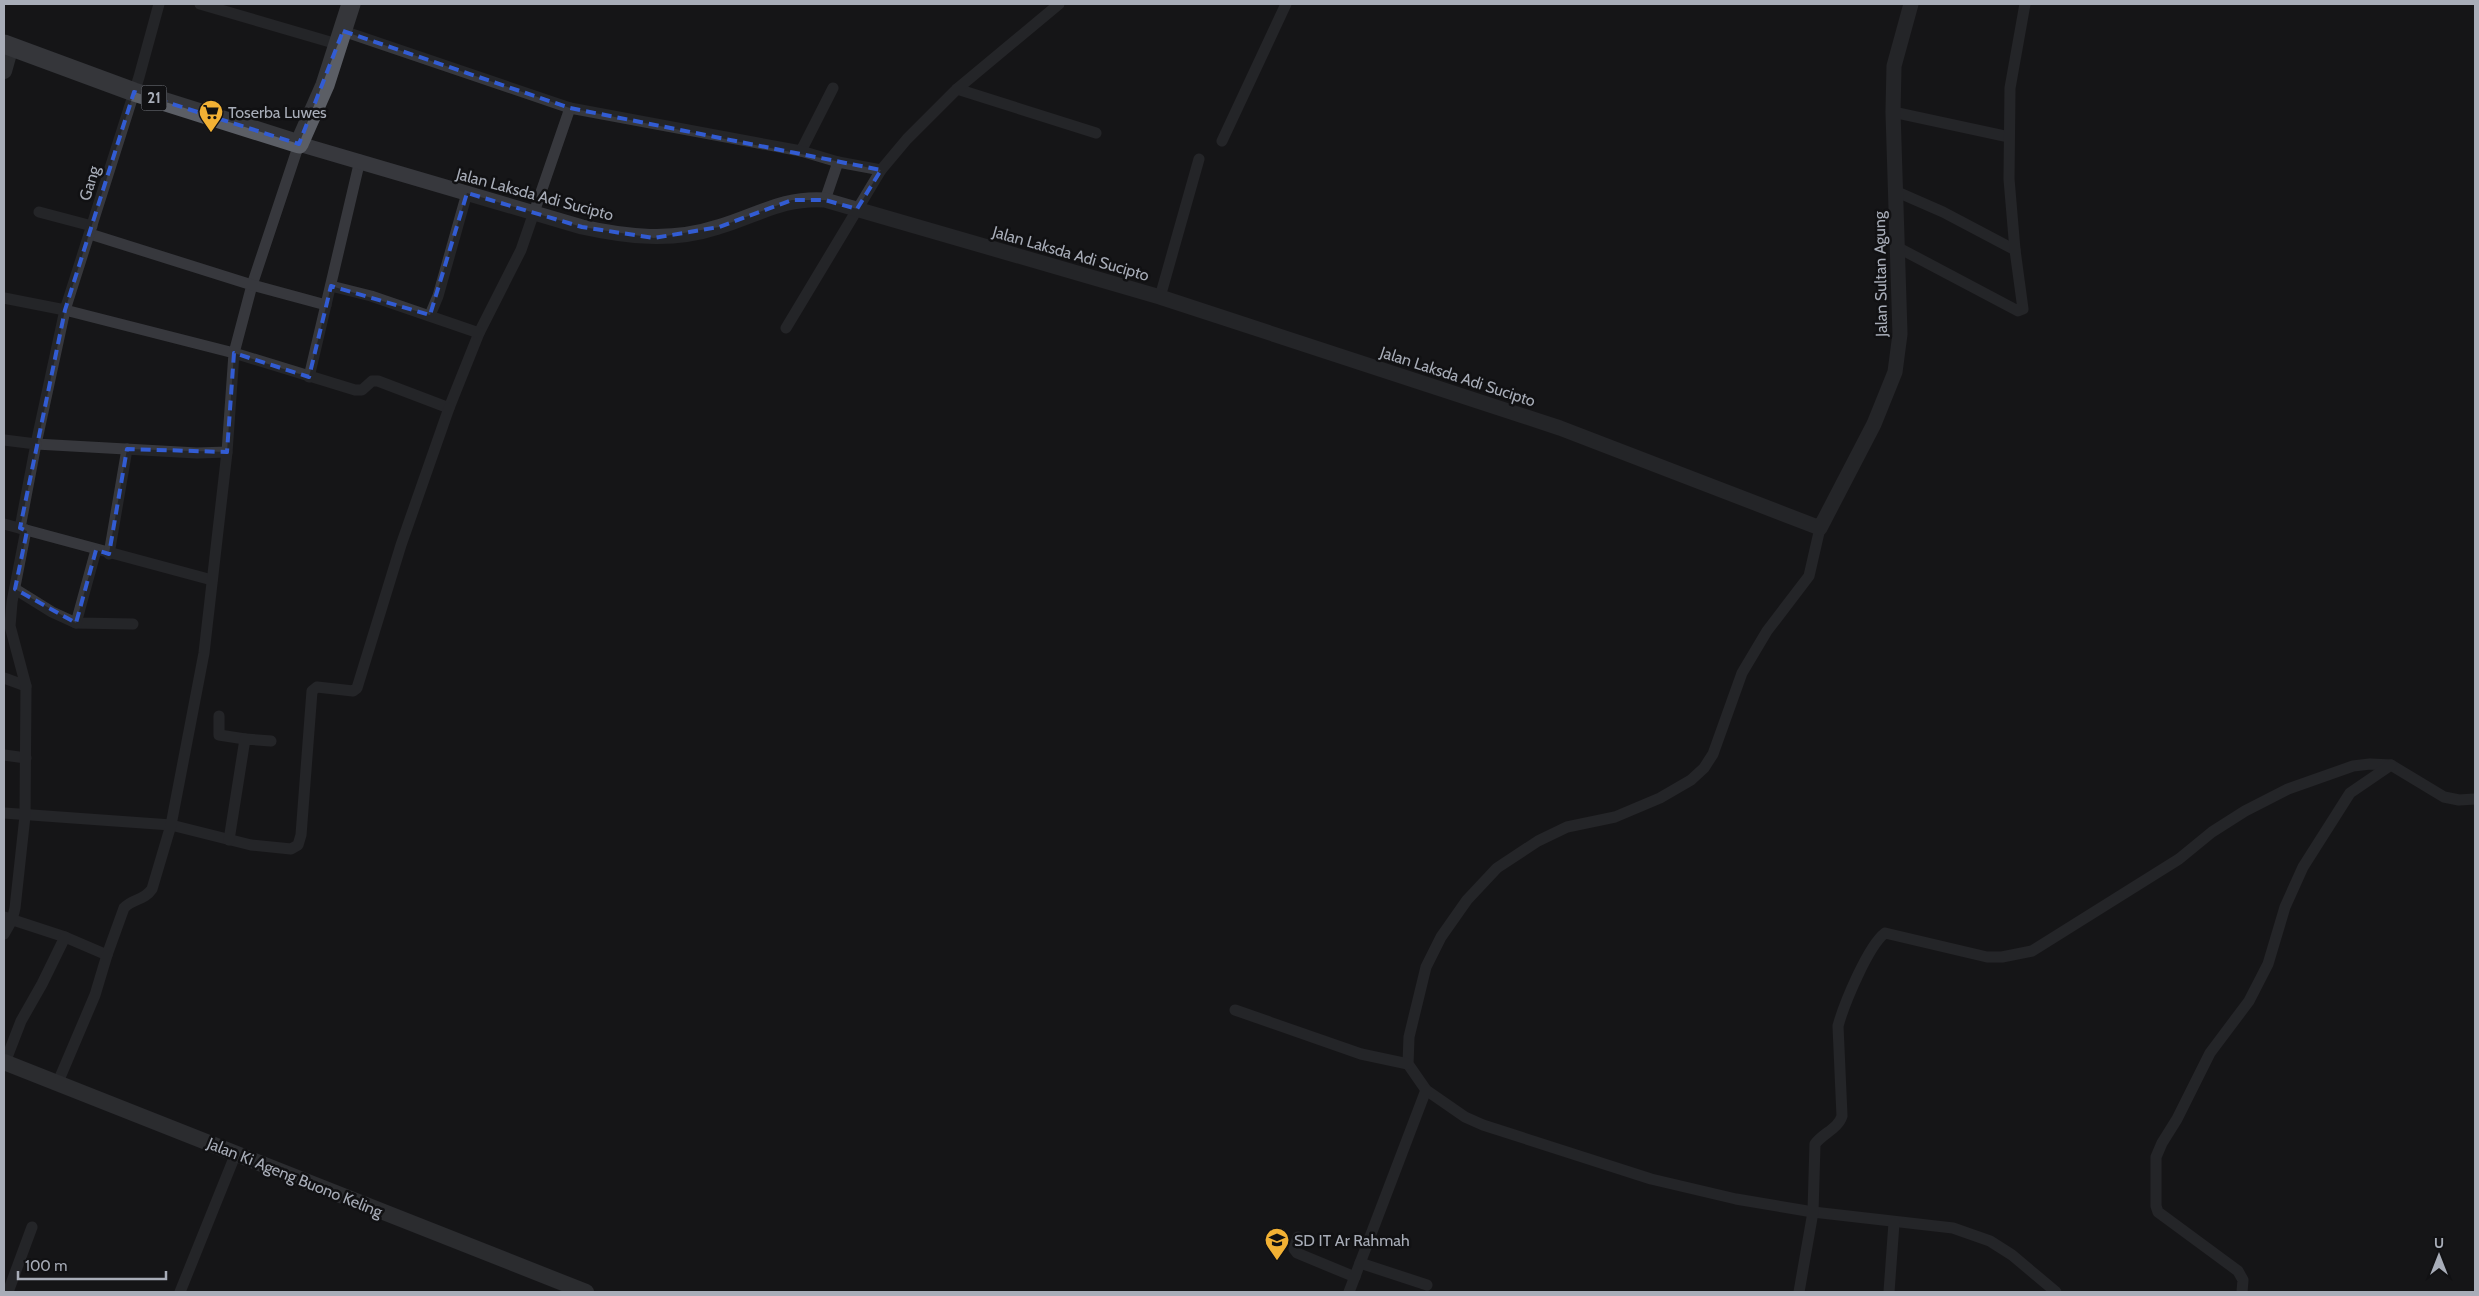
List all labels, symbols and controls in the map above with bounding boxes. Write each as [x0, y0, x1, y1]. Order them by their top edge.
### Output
road number: 21 [142, 86, 166, 110]
supermarket icon: Toserba Luwes [198, 99, 224, 133]
place label: Toserba Luwes [228, 103, 327, 122]
street label: Gang [75, 162, 104, 203]
street label: Jalan Laksda Adi Sucipto [453, 164, 616, 225]
street label: Jalan Sultan Agung [1870, 210, 1891, 338]
street label: Jalan Laksda Adi Sucipto [989, 222, 1152, 285]
street label: Jalan Laksda Adi Sucipto [1377, 342, 1538, 411]
street label: Jalan Ki Ageng Buono Keling [204, 1133, 386, 1222]
school or university icon: SD IT Ar Rahmah [1264, 1227, 1290, 1261]
place label: SD IT Ar Rahmah [1294, 1231, 1410, 1250]
north arrow [2414, 1231, 2464, 1281]
text: U [2434, 1234, 2444, 1252]
scale bar [18, 1248, 165, 1280]
text: 100 m [25, 1257, 67, 1275]

